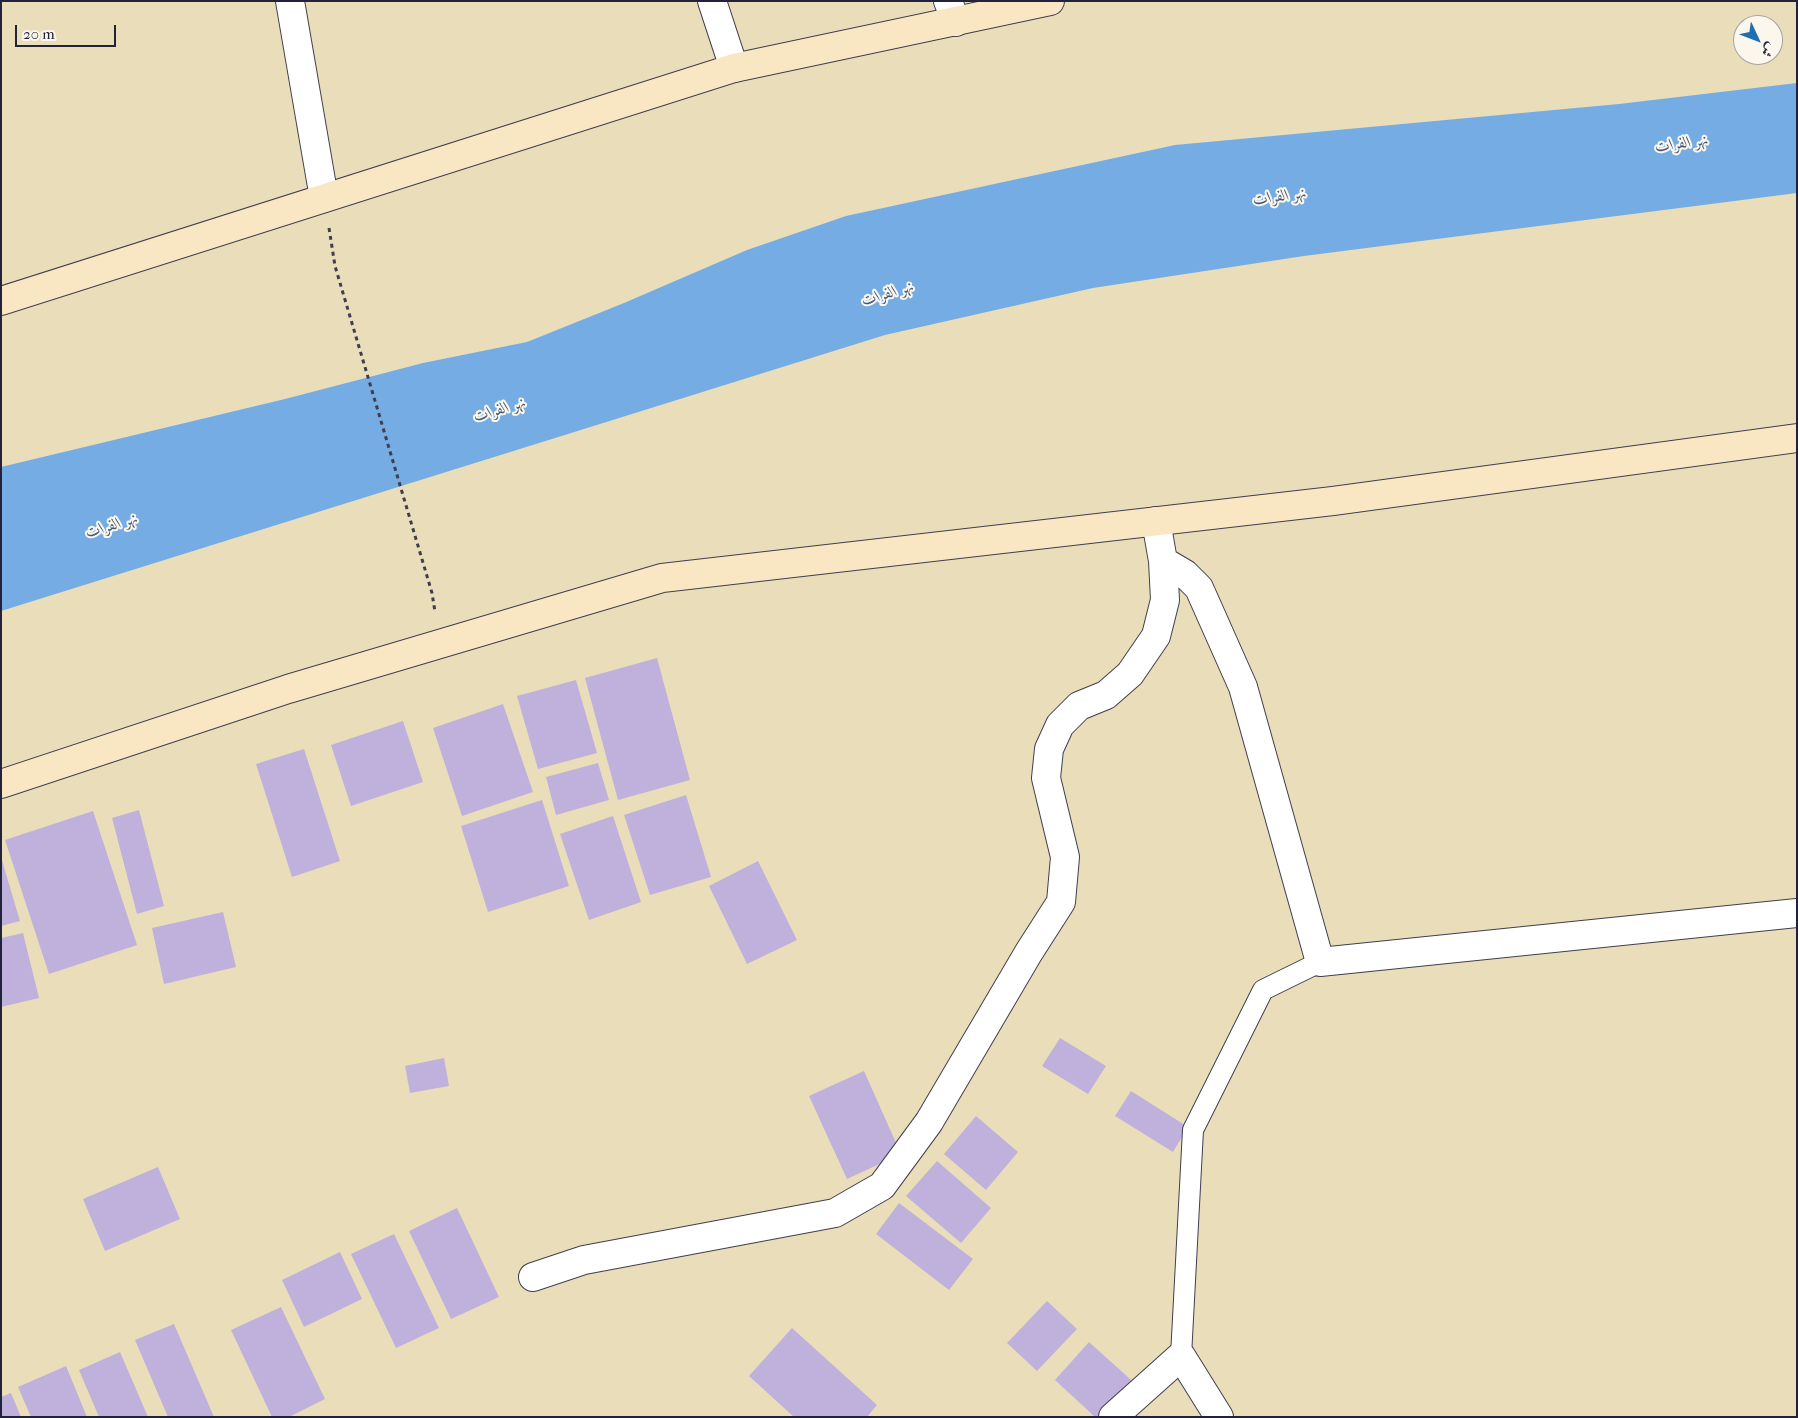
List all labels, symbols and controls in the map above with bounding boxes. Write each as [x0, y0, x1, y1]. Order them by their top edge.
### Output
scale bar [18, 15, 119, 47]
north arrow [1733, 15, 1783, 65]
text: 20 m [23, 25, 55, 43]
text: ش [1758, 39, 1780, 61]
water label: نهر الفرات [1654, 131, 1710, 157]
water label: نهر الفرات [1252, 184, 1308, 210]
water label: نهر الفرات [860, 277, 916, 311]
water label: نهر الفرات [472, 393, 528, 427]
water label: نهر الفرات [84, 509, 140, 543]

